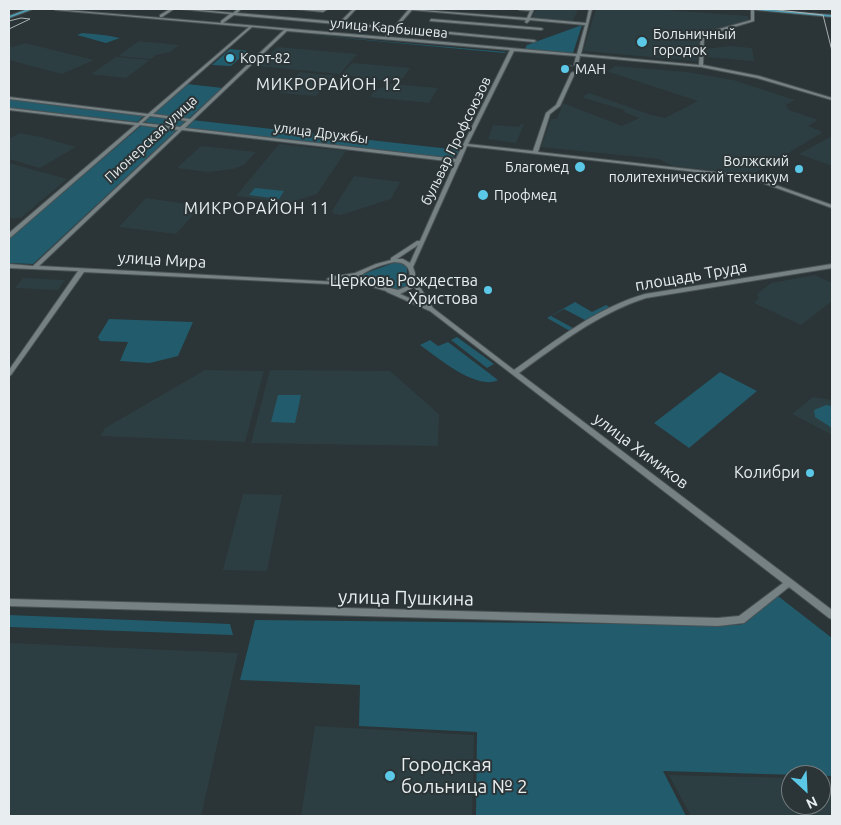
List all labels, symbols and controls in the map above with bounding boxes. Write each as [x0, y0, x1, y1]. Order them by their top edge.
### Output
street label: улица Карбышева [329, 14, 449, 42]
place label: Больничный городок [653, 26, 736, 58]
marker: Больничный городок [635, 35, 649, 49]
place label: Корт-82 [240, 50, 291, 66]
marker: Корт-82 [224, 52, 236, 64]
place label: МАН [575, 61, 606, 77]
marker: МАН [559, 63, 571, 75]
street label: бульвар Профсоюзов [417, 74, 495, 208]
district label: МИКРОРАЙОН 12 [254, 75, 404, 95]
street label: Пионерская улица [101, 92, 201, 186]
street label: улица Дружбы [273, 119, 369, 147]
place label: Волжский политехнический техникум [609, 153, 789, 186]
place label: Благомед [505, 159, 569, 175]
marker: Благомед [573, 160, 587, 174]
marker: Волжский политехнический техникум [793, 163, 805, 175]
place label: Профмед [494, 187, 557, 203]
marker: Профмед [476, 188, 490, 202]
district label: МИКРОРАЙОН 11 [182, 199, 332, 219]
street label: улица Мира [117, 248, 207, 272]
street label: площадь Труда [633, 257, 749, 295]
place label: Церковь Рождества Христова [330, 271, 478, 309]
marker: Церковь Рождества Христова [482, 284, 494, 296]
street label: улица Химиков [590, 409, 692, 493]
place label: Колибри [734, 463, 800, 483]
marker: Колибри [804, 467, 816, 479]
street label: улица Пушкина [338, 585, 474, 611]
place label: Городская больница № 2 [401, 754, 528, 798]
north arrow [781, 765, 831, 815]
marker: Городская больница № 2 [383, 769, 397, 783]
text: N [804, 793, 820, 812]

